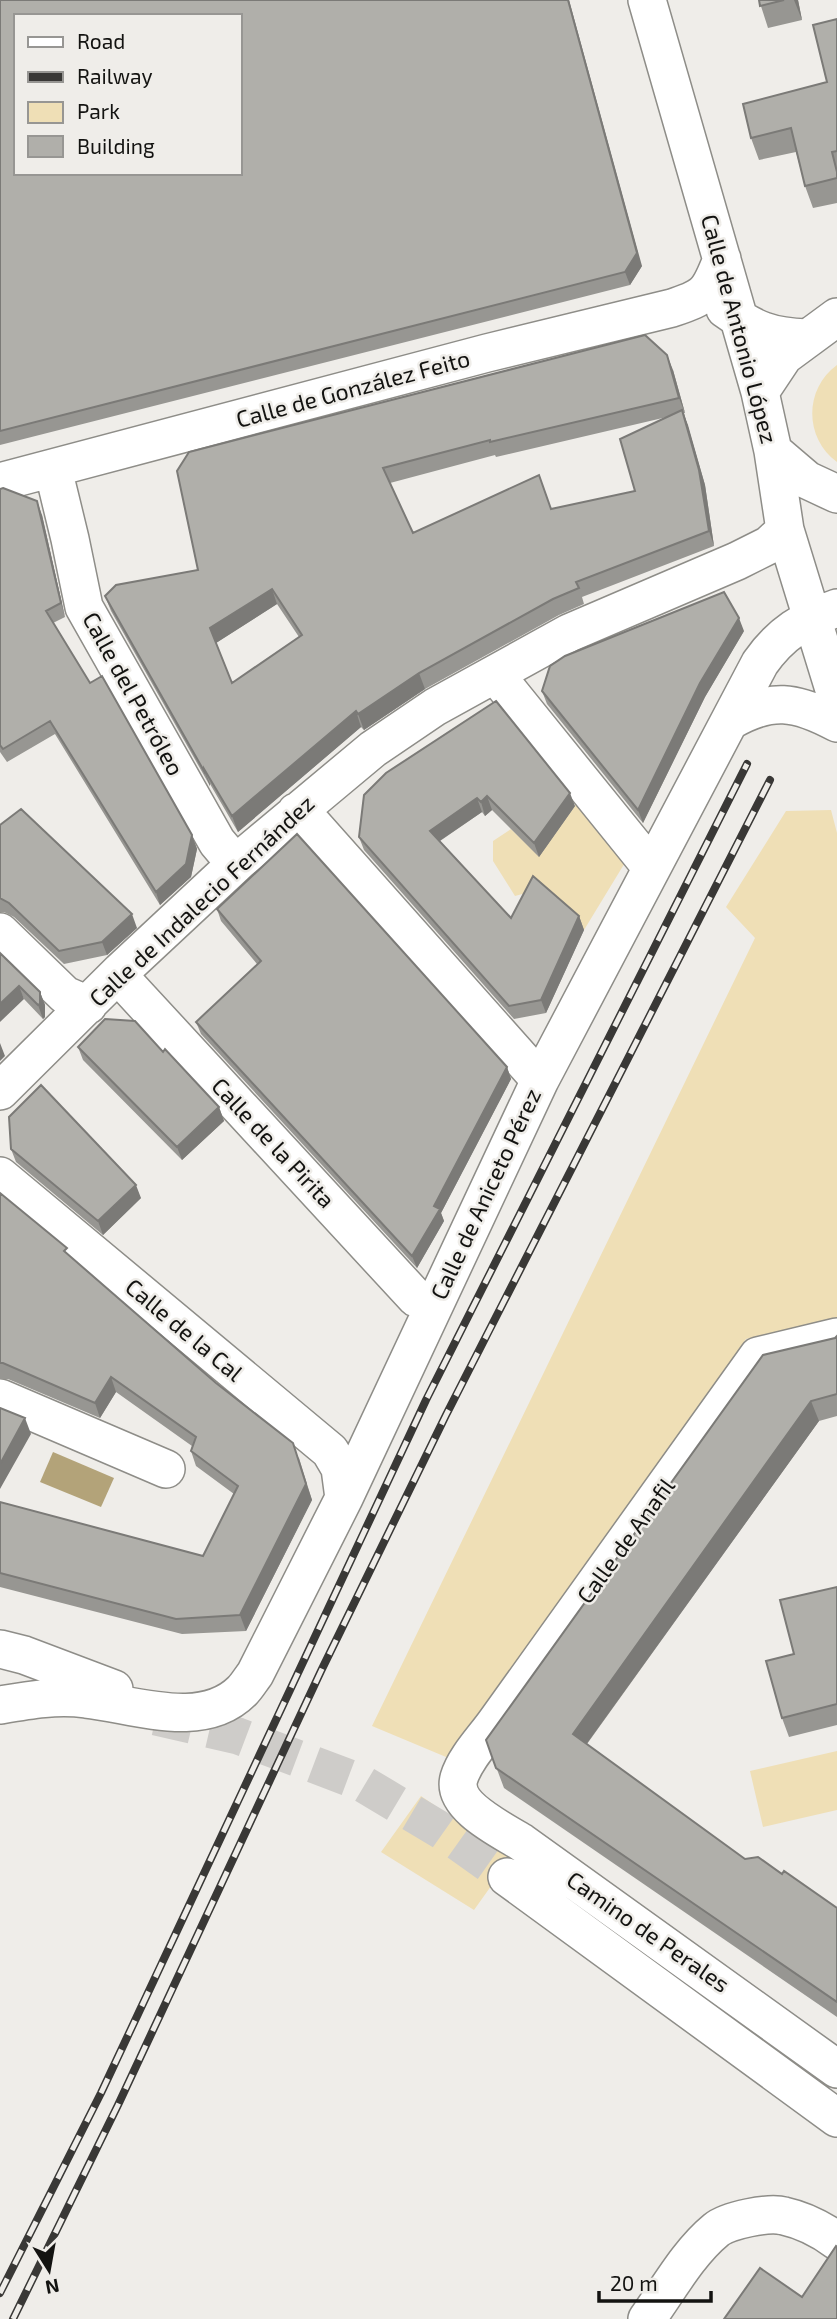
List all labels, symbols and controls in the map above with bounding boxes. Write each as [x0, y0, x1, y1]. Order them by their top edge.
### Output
legend [14, 14, 242, 175]
text: Road [77, 28, 125, 53]
text: Railway [77, 63, 153, 88]
text: Park [77, 98, 120, 123]
text: Building [77, 133, 155, 158]
street label: Calle de Antonio López [696, 211, 784, 446]
street label: Calle de González Feito [233, 343, 473, 433]
street label: Calle del Petróleo [77, 607, 190, 780]
street label: Calle de Indalecio Fernández [83, 789, 320, 1012]
street label: Calle de la Pirita [206, 1071, 341, 1213]
street label: Calle de Aniceto Pérez [424, 1084, 546, 1304]
street label: Calle de la Cal [120, 1272, 249, 1387]
street label: Calle de Anafil [570, 1472, 680, 1609]
street label: Camino de Perales [562, 1865, 735, 1998]
north arrow [14, 2235, 84, 2305]
scale bar [599, 2260, 711, 2304]
text: 20 m [610, 2270, 658, 2295]
text: N [43, 2275, 61, 2300]

